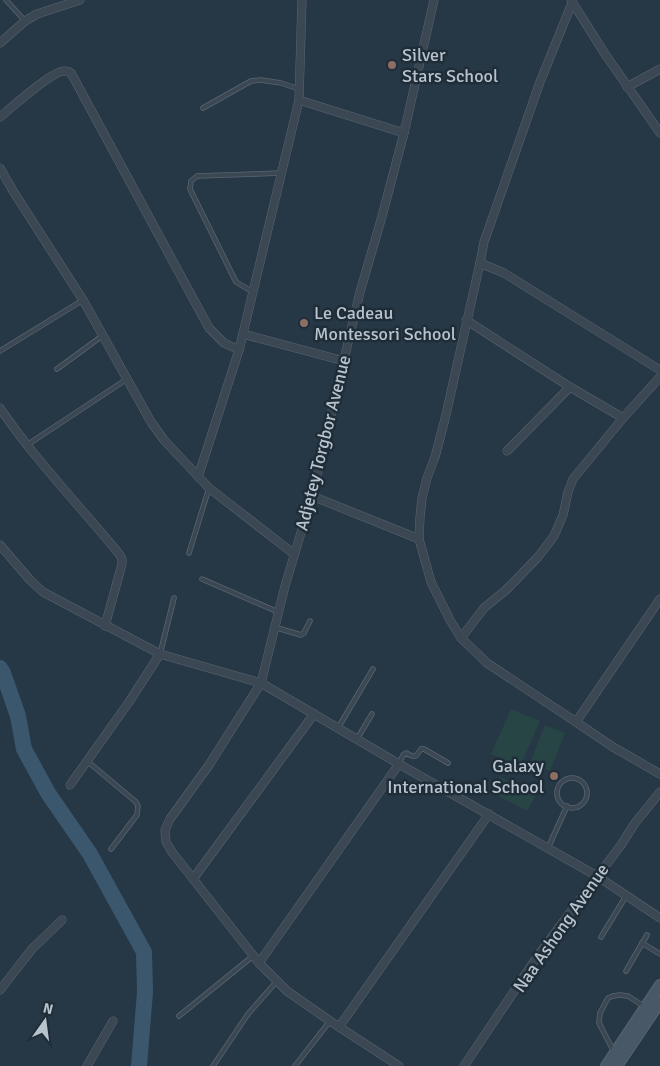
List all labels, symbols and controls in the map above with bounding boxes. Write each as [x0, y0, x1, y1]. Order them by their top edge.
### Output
place label: Silver Stars School [402, 44, 498, 87]
marker: Silver Stars School [386, 59, 398, 71]
place label: Le Cadeau Montessori School [314, 302, 456, 345]
marker: Le Cadeau Montessori School [298, 317, 310, 329]
street label: Adjetey Torgbor Avenue [291, 353, 355, 533]
place label: Galaxy International School [387, 755, 545, 798]
marker: Galaxy International School [548, 770, 560, 782]
street label: Naa Ashong Avenue [508, 859, 614, 997]
north arrow [20, 996, 70, 1046]
text: N [41, 999, 55, 1018]

